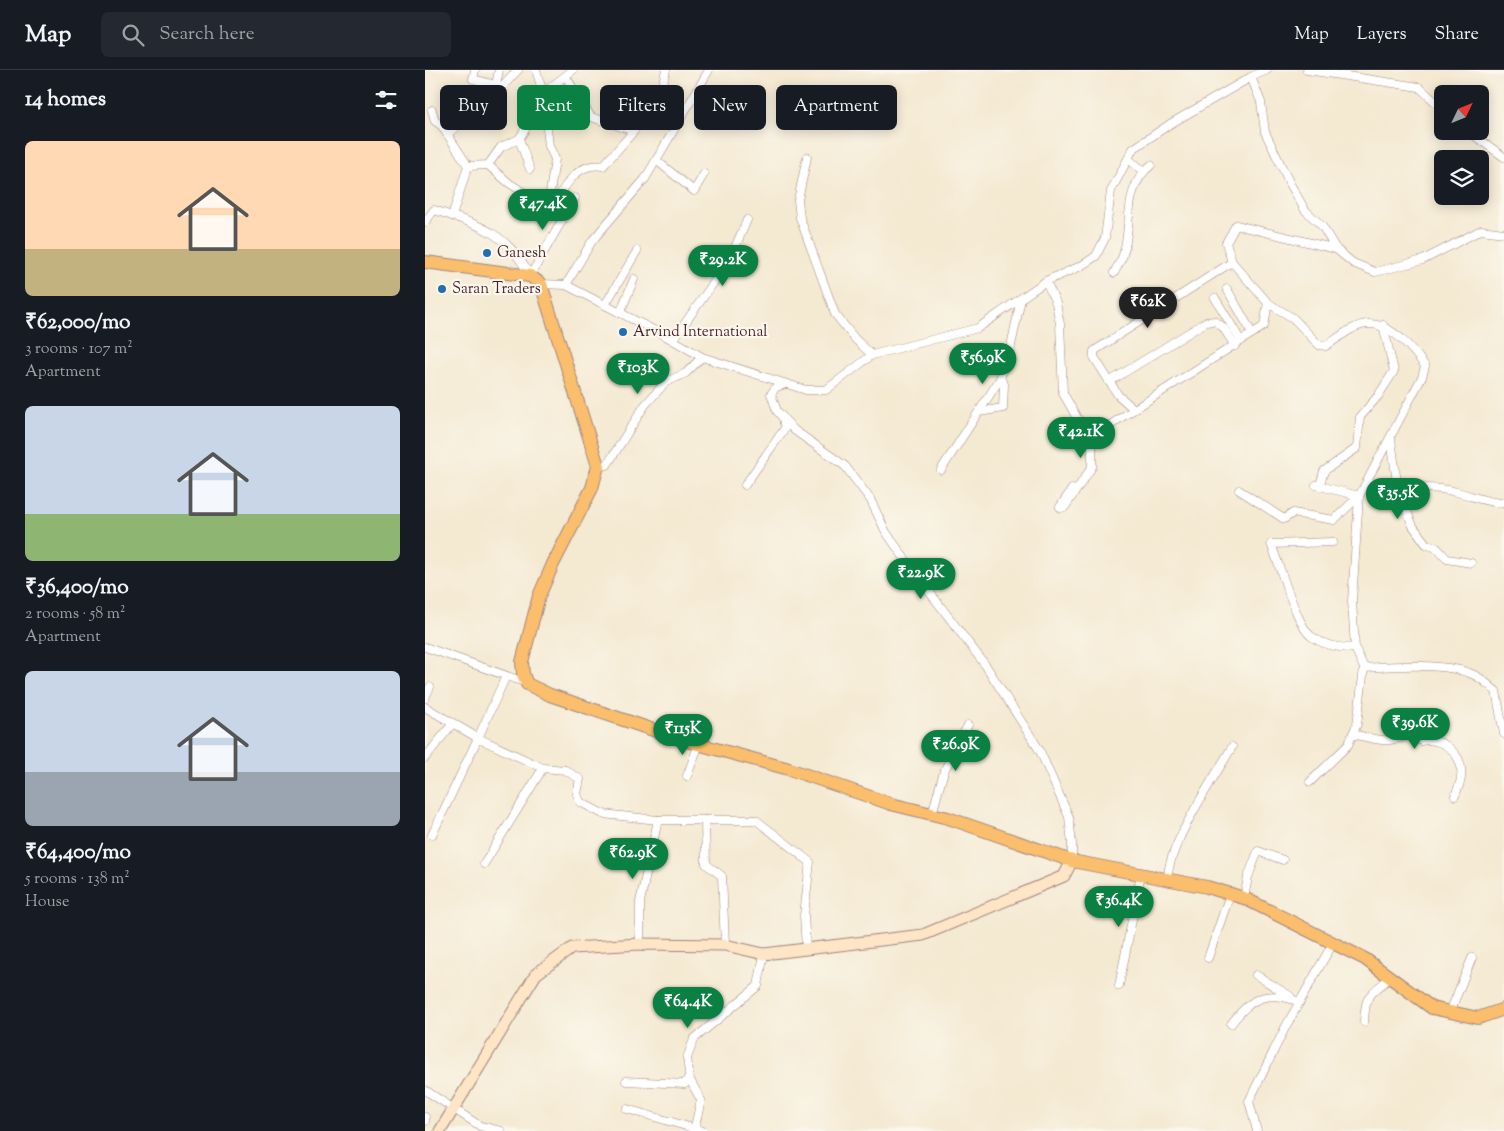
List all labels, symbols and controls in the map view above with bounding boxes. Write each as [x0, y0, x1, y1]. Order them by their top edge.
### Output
search box [101, 12, 451, 57]
text: Map [25, 18, 71, 52]
icon: search [119, 21, 147, 49]
text: Search here [159, 21, 255, 48]
text: Map [1294, 22, 1329, 48]
text: Layers [1357, 22, 1407, 48]
text: Share [1435, 22, 1479, 48]
text: 14 homes [25, 85, 106, 115]
chip: Buy [440, 85, 507, 130]
chip: Rent [517, 85, 590, 130]
chip: Filters [600, 85, 684, 130]
chip: New [694, 85, 766, 130]
chip: Apartment [776, 85, 897, 130]
north arrow [1434, 85, 1489, 140]
map controls [1434, 85, 1489, 205]
icon: filters [372, 86, 400, 114]
button: layers [1434, 150, 1489, 205]
icon: home [168, 174, 258, 264]
pin: ₹47.4K [502, 189, 584, 231]
text: ₹47.4K [519, 193, 567, 216]
place label: Ganesh [497, 243, 547, 264]
pin: ₹29.2K [682, 244, 764, 287]
marker: Ganesh [481, 247, 493, 259]
text: ₹29.2K [699, 249, 747, 272]
place label: Saran Traders [452, 279, 541, 300]
marker: Saran Traders [436, 283, 448, 295]
pin: ₹62K [1118, 286, 1178, 329]
text: ₹62K [1130, 291, 1166, 314]
text: ₹62,000/mo [25, 308, 131, 338]
place label: Arvind International [633, 322, 768, 343]
marker: Arvind International [617, 326, 629, 338]
text: 3 rooms · 107 m² [25, 338, 133, 361]
pin: ₹56.9K [942, 342, 1024, 385]
text: ₹56.9K [960, 347, 1006, 370]
pin: ₹103K [603, 352, 673, 395]
text: ₹103K [618, 357, 658, 380]
text: Apartment [25, 361, 101, 384]
pin: ₹42.1K [1040, 416, 1122, 459]
text: ₹42.1K [1058, 421, 1104, 444]
icon: home [168, 439, 258, 529]
pin: ₹35.5K [1357, 478, 1439, 520]
text: ₹35.5K [1377, 482, 1419, 505]
pin: ₹22.9K [880, 558, 962, 600]
text: ₹22.9K [897, 562, 945, 585]
text: ₹36,400/mo [25, 573, 129, 603]
text: 2 rooms · 58 m² [25, 603, 125, 626]
text: Apartment [25, 626, 101, 649]
icon: home [168, 704, 258, 794]
pin: ₹39.6K [1374, 708, 1456, 750]
text: ₹39.6K [1392, 712, 1438, 735]
pin: ₹115K [648, 714, 718, 756]
text: ₹115K [664, 718, 702, 741]
pin: ₹26.9K [915, 730, 997, 772]
text: ₹26.9K [932, 734, 980, 757]
text: ₹64,400/mo [25, 838, 131, 868]
pin: ₹62.9K [592, 838, 674, 880]
text: ₹62.9K [609, 842, 657, 865]
text: 5 rooms · 138 m² [25, 868, 130, 891]
pin: ₹36.4K [1078, 886, 1160, 928]
text: ₹36.4K [1096, 890, 1142, 913]
text: House [25, 891, 69, 914]
pin: ₹64.4K [647, 986, 729, 1029]
text: ₹64.4K [664, 991, 712, 1014]

